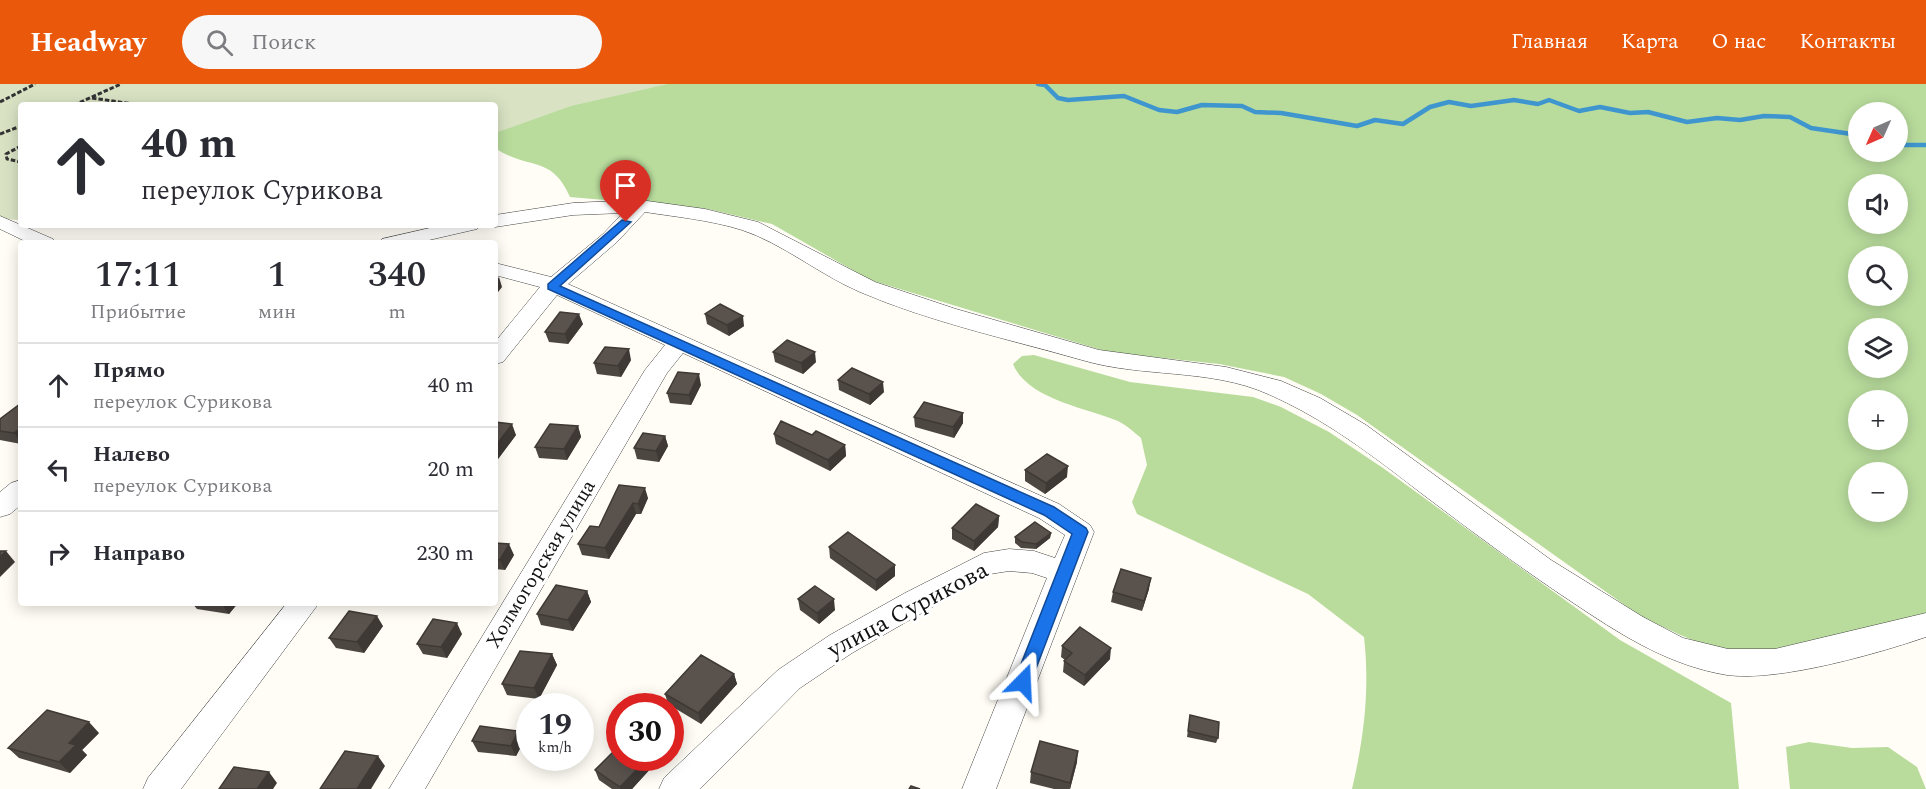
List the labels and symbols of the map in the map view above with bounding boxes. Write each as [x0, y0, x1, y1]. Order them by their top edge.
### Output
north arrow [1848, 102, 1908, 162]
pin [600, 160, 651, 222]
street label: Холмогорская улица [479, 474, 603, 654]
street label: улица Сурикова [820, 552, 995, 668]
position arrow [991, 650, 1055, 714]
speed limit sign: 30 [606, 693, 684, 771]

